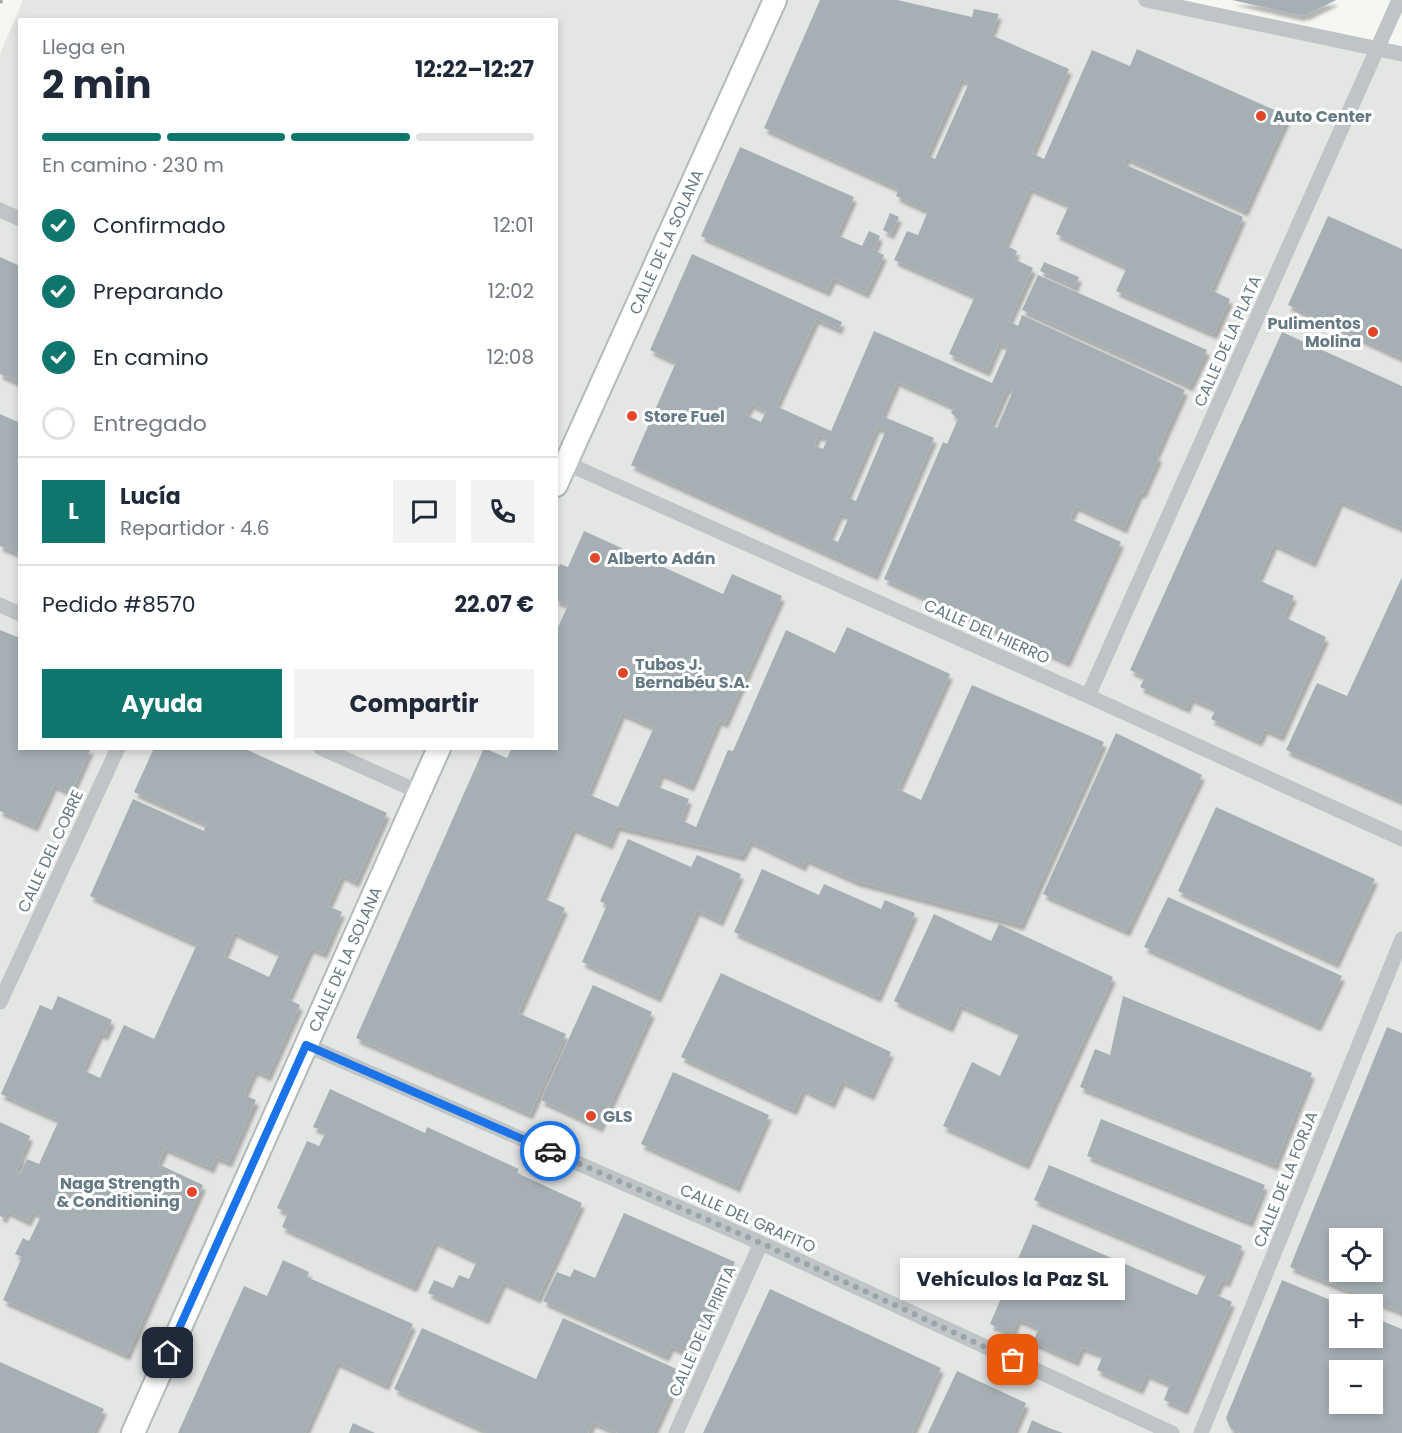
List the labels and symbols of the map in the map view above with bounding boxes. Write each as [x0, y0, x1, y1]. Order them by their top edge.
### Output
place label: Auto Center [1273, 105, 1372, 128]
marker: Auto Center [1254, 109, 1268, 123]
street label: CALLE DE LA SOLANA [624, 165, 709, 318]
street label: CALLE DE LA PLATA [1188, 272, 1267, 411]
place label: Pulimentos Molina [1268, 312, 1361, 353]
marker: Pulimentos Molina [1366, 325, 1380, 339]
place label: Store Fuel [644, 405, 725, 428]
marker: Store Fuel [625, 409, 639, 423]
place label: Alberto Adán [607, 547, 715, 570]
marker: Alberto Adán [588, 551, 602, 565]
street label: CALLE DEL HIERRO [920, 593, 1053, 669]
place label: Tubos J. Bernabéu S.A. [635, 653, 749, 694]
marker: Tubos J. Bernabéu S.A. [616, 666, 630, 680]
street label: CALLE DEL COBRE [12, 786, 89, 916]
street label: CALLE DE LA SOLANA [303, 883, 388, 1036]
place label: GLS [603, 1105, 633, 1128]
street label: CALLE DE LA FORJA [1248, 1108, 1323, 1251]
marker: GLS [584, 1109, 598, 1123]
courier [520, 1121, 580, 1181]
place label: Naga Strength & Conditioning [57, 1172, 180, 1213]
street label: CALLE DEL GRAFITO [676, 1178, 819, 1259]
marker: Naga Strength & Conditioning [185, 1185, 199, 1199]
callout: Vehículos la Paz SL [900, 1258, 1126, 1300]
street label: CALLE DE LA PIRITA [663, 1262, 742, 1401]
pin [142, 1327, 193, 1378]
pin [987, 1334, 1038, 1385]

